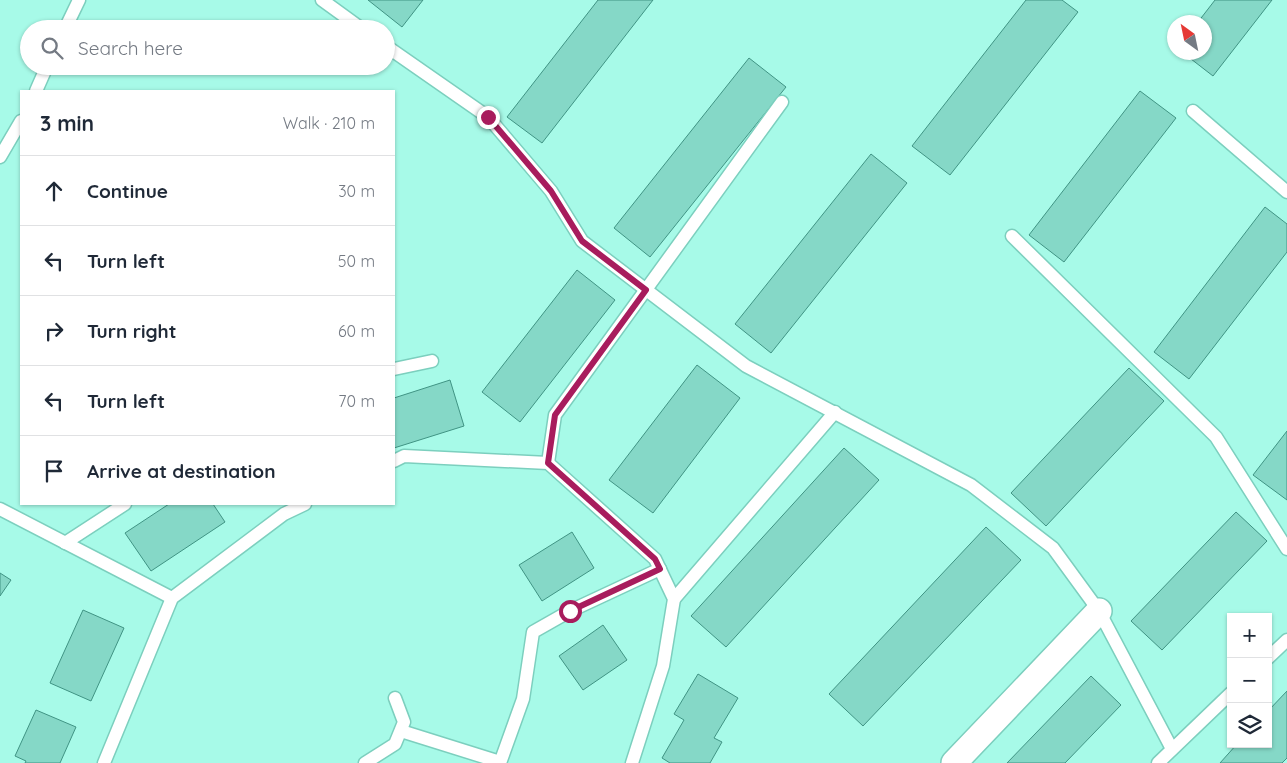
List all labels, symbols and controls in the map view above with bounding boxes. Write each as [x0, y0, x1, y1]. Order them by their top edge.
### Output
north arrow [1167, 15, 1212, 60]
search box [20, 20, 395, 75]
icon: search [38, 34, 66, 62]
text: Search here [78, 36, 183, 60]
route end [477, 106, 500, 129]
text: 3 min [40, 110, 94, 136]
text: Walk · 210 m [283, 113, 375, 133]
icon: ahead [40, 177, 68, 205]
text: Continue [87, 179, 168, 203]
text: 30 m [338, 181, 375, 201]
icon: left [40, 247, 68, 275]
text: Turn left [87, 249, 165, 273]
text: 50 m [338, 251, 375, 271]
icon: right [40, 317, 68, 345]
text: Turn right [87, 319, 176, 343]
text: 60 m [338, 321, 375, 341]
icon: left [40, 387, 68, 415]
text: Turn left [87, 389, 165, 413]
text: 70 m [338, 391, 375, 411]
icon: arrive [40, 457, 68, 485]
text: Arrive at destination [87, 459, 276, 483]
route start [559, 600, 582, 623]
map controls [1227, 613, 1272, 748]
button: + [1227, 613, 1272, 658]
button: − [1227, 658, 1272, 703]
button: layers [1227, 703, 1272, 748]

